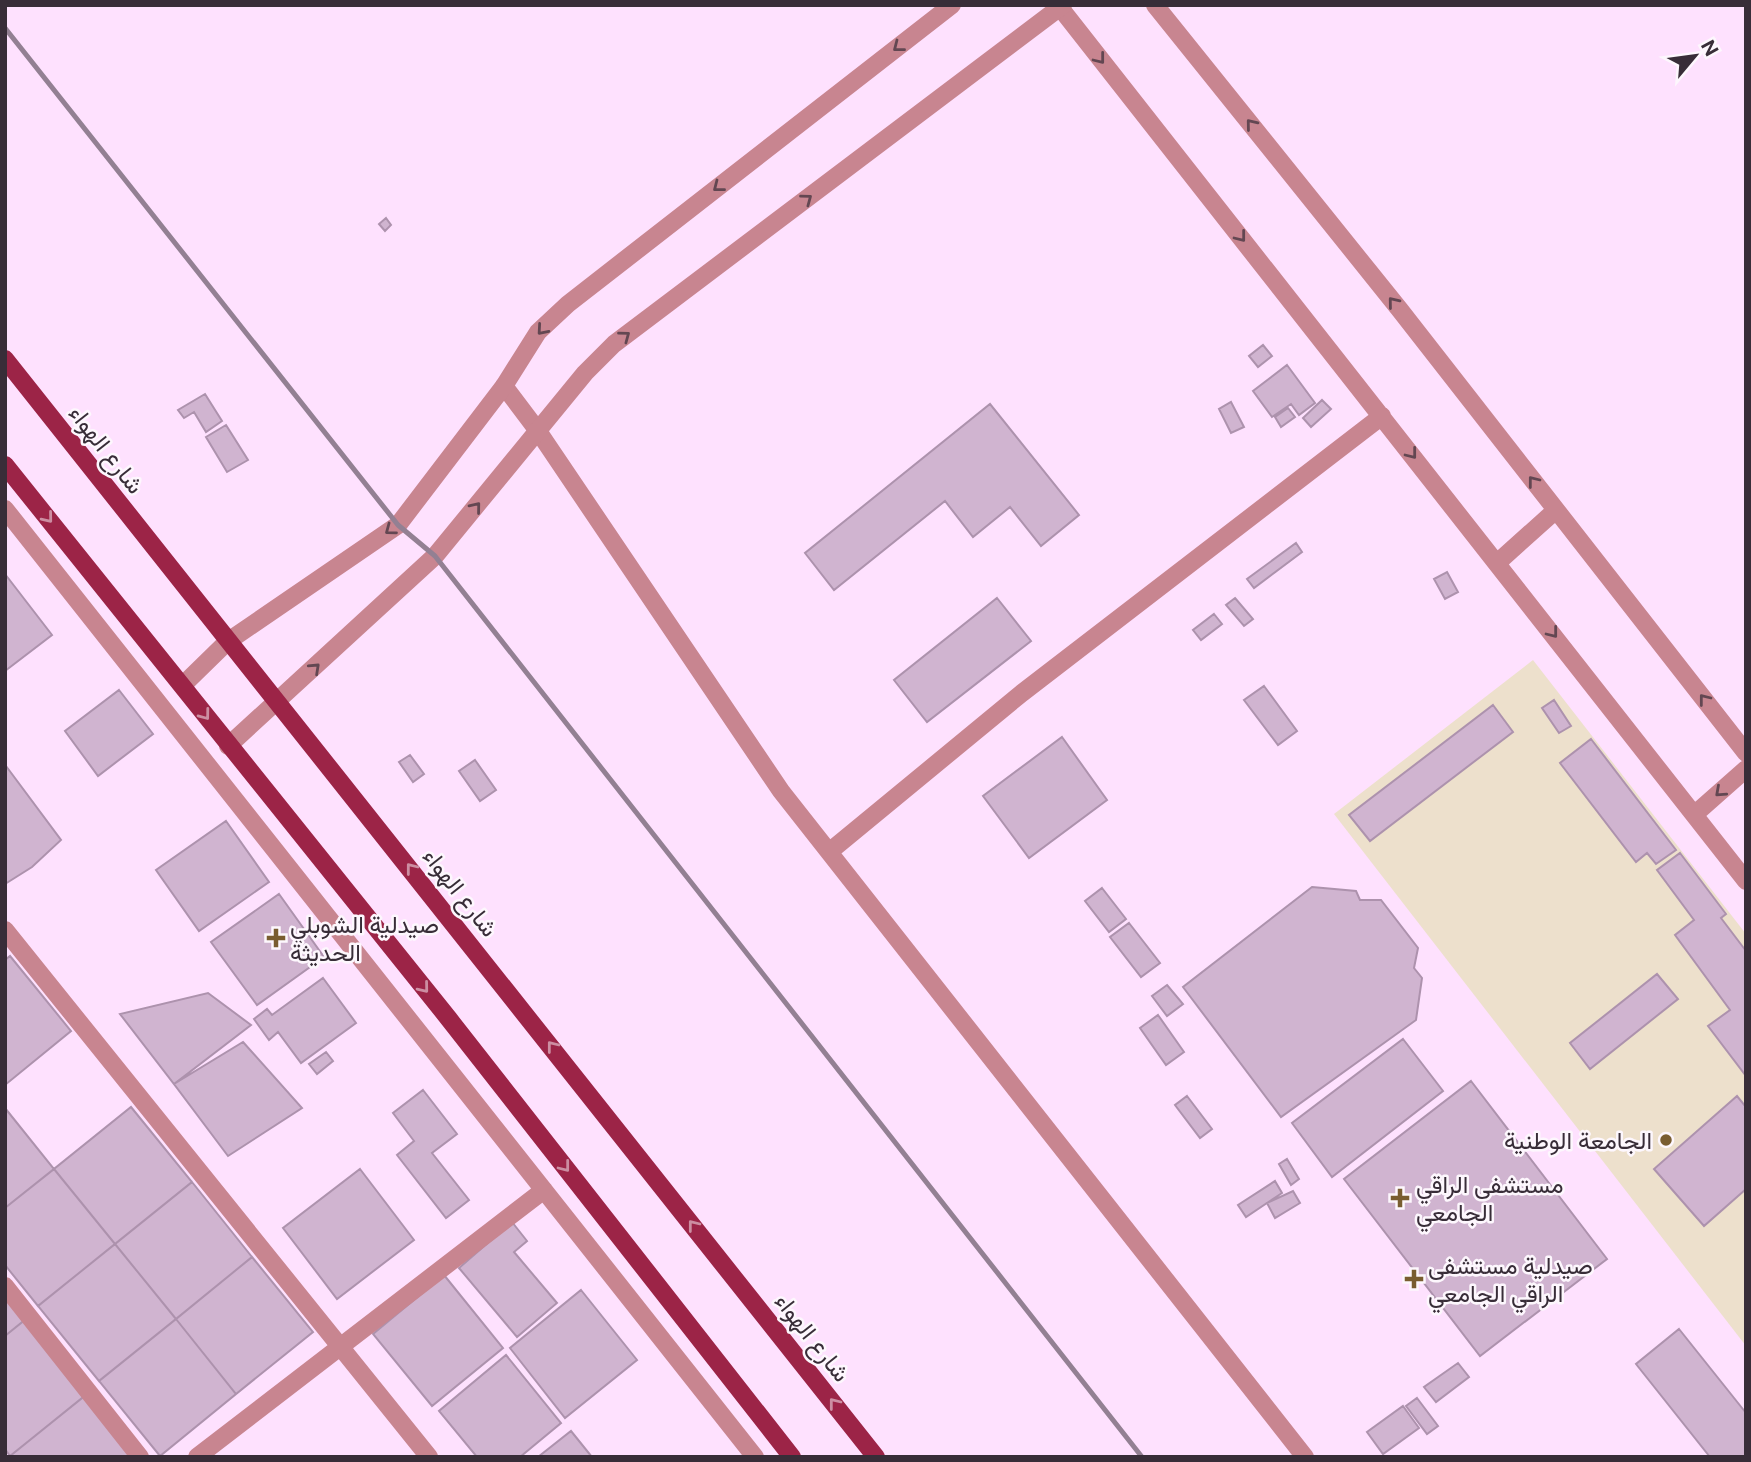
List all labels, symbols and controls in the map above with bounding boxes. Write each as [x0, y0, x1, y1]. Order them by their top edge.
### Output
north arrow [1660, 21, 1730, 91]
text: N [1697, 36, 1723, 60]
one-way arrow [893, 39, 906, 52]
one-way arrow [1092, 50, 1104, 63]
one-way arrow [1247, 120, 1259, 133]
one-way arrow [714, 178, 726, 191]
one-way arrow [799, 194, 811, 207]
one-way arrow [1233, 229, 1245, 242]
one-way arrow [1389, 297, 1401, 310]
one-way arrow [538, 322, 550, 335]
one-way arrow [617, 331, 630, 344]
street label: شارع الهواء [61, 399, 150, 501]
one-way arrow [1404, 447, 1417, 459]
one-way arrow [1529, 476, 1542, 489]
one-way arrow [467, 502, 480, 514]
one-way arrow [40, 509, 52, 522]
one-way arrow [385, 522, 398, 534]
one-way arrow [1544, 626, 1557, 638]
one-way arrow [307, 663, 320, 676]
one-way arrow [1699, 694, 1712, 706]
one-way arrow [197, 707, 209, 720]
one-way arrow [1716, 784, 1729, 796]
street label: شارع الهواء [415, 842, 504, 944]
one-way arrow [406, 863, 419, 876]
place label: صيدلية الشوبلي الحديثة [290, 910, 439, 967]
marker: صيدلية الشوبلي الحديثة [268, 930, 284, 946]
one-way arrow [415, 981, 428, 993]
one-way arrow [547, 1042, 560, 1054]
place label: الجامعة الوطنية [1504, 1126, 1652, 1156]
marker: الجامعة الوطنية [1658, 1132, 1674, 1148]
one-way arrow [556, 1159, 569, 1171]
place label: مستشفى الراقي الجامعي [1416, 1170, 1564, 1232]
marker: مستشفى الراقي الجامعي [1390, 1188, 1410, 1208]
one-way arrow [689, 1220, 701, 1233]
place label: صيدلية مستشفى الراقي الجامعي [1428, 1251, 1593, 1313]
marker: صيدلية مستشفى الراقي الجامعي [1406, 1271, 1422, 1287]
street label: شارع الهواء [767, 1287, 856, 1389]
one-way arrow [830, 1399, 843, 1411]

